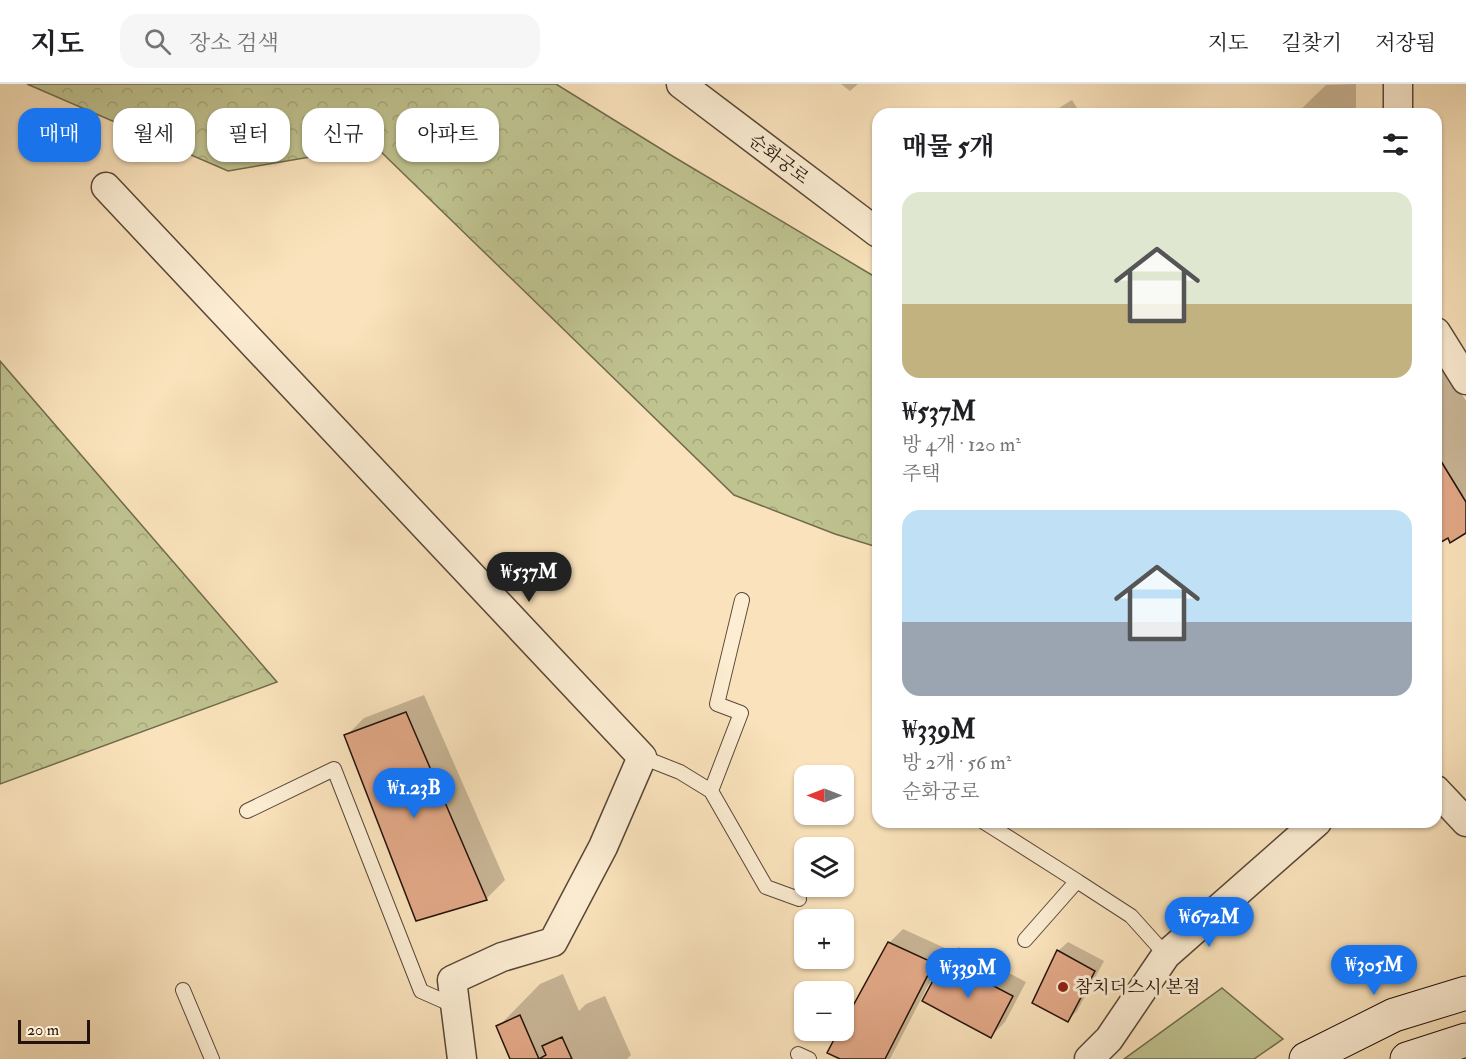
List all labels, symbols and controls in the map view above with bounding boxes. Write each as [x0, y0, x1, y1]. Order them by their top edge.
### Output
search box [120, 14, 540, 68]
icon: search [141, 25, 174, 58]
text: 지도 [30, 27, 84, 62]
text: 장소 검색 [189, 29, 279, 57]
text: 지도 [1208, 30, 1248, 57]
text: 길찾기 [1281, 30, 1342, 57]
text: 저장됨 [1375, 30, 1436, 57]
chip: 매매 [18, 108, 101, 162]
chip: 월세 [113, 108, 195, 162]
chip: 필터 [207, 108, 290, 162]
chip: 신규 [302, 108, 384, 162]
chip: 아파트 [396, 108, 499, 162]
icon: filters [1379, 128, 1412, 161]
street label: 순화궁로 [744, 129, 813, 190]
text: 매물 5개 [902, 131, 994, 163]
icon: home [1103, 231, 1211, 339]
text: ₩537M [902, 396, 976, 428]
text: 방 4개 · 120 m² [902, 432, 1021, 457]
text: 주택 [902, 461, 941, 486]
icon: home [1103, 549, 1211, 657]
pin: ₩537M [487, 552, 571, 603]
text: ₩537M [501, 559, 557, 584]
text: ₩339M [902, 714, 976, 746]
text: 방 2개 · 56 m² [902, 750, 1012, 775]
north arrow [794, 765, 854, 825]
map controls [794, 765, 854, 1041]
pin: ₩1.23B [365, 768, 463, 819]
text: ₩1.23B [387, 775, 441, 800]
text: 순화궁로 [902, 779, 979, 804]
button: layers [794, 837, 854, 897]
pin: ₩672M [1167, 897, 1251, 948]
text: ₩672M [1179, 904, 1239, 929]
button: + [794, 909, 854, 969]
pin: ₩305M [1332, 945, 1416, 996]
pin: ₩339M [926, 948, 1010, 999]
text: ₩305M [1345, 952, 1403, 977]
text: ₩339M [940, 955, 996, 980]
place label: 참치더스시 본점 [1075, 976, 1201, 999]
marker: 참치더스시 본점 [1056, 980, 1070, 994]
button: − [794, 981, 854, 1041]
scale bar [18, 1017, 90, 1044]
text: 20 m [27, 1020, 59, 1040]

